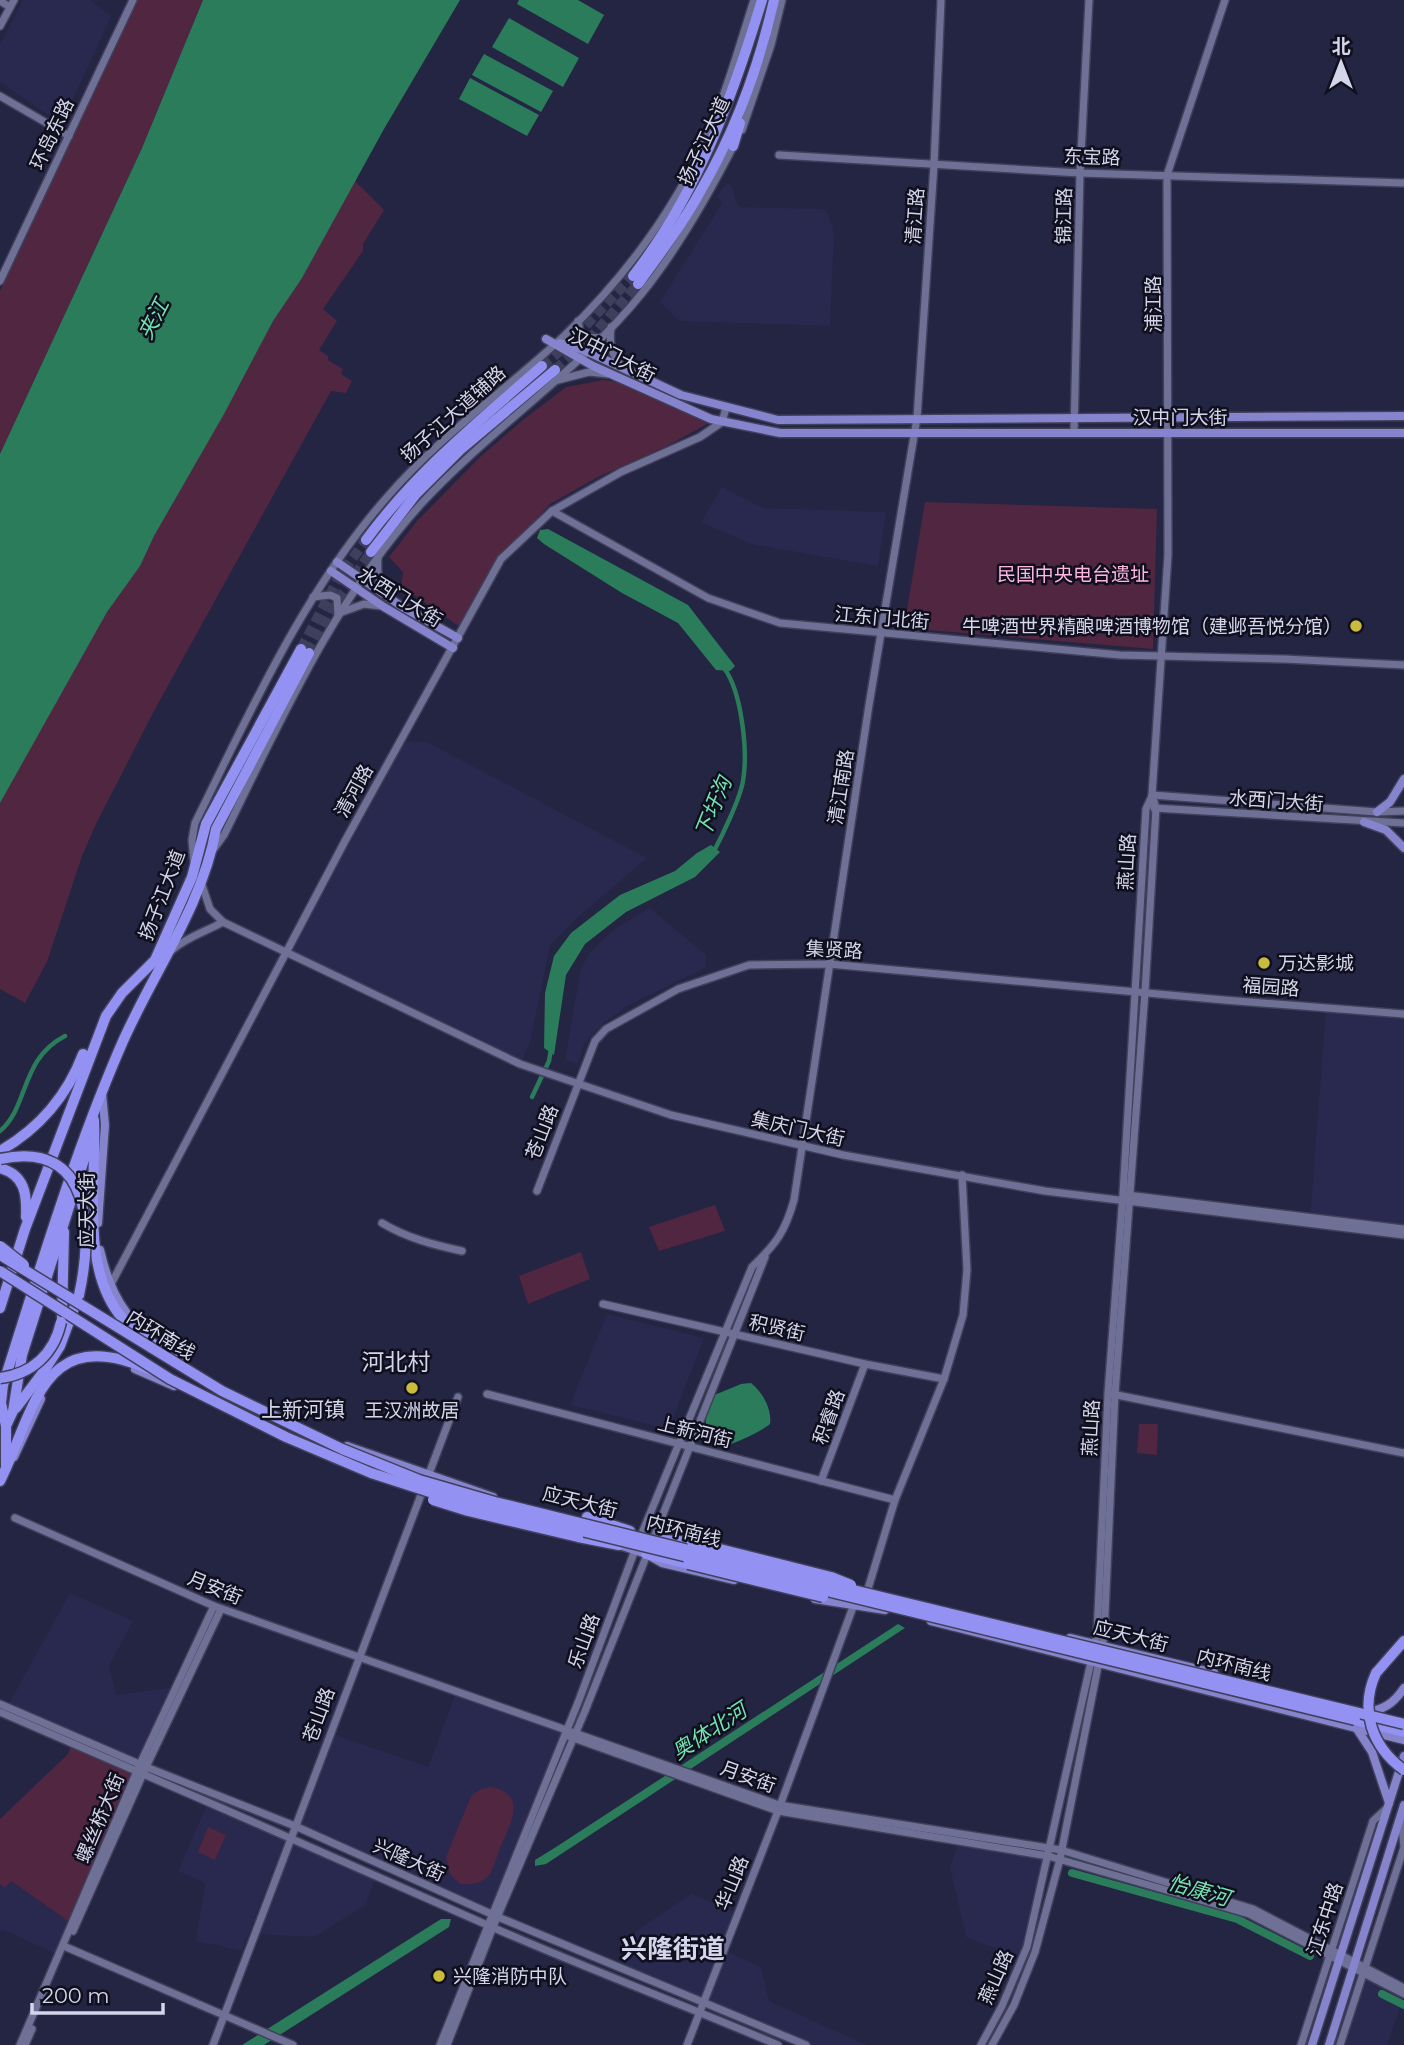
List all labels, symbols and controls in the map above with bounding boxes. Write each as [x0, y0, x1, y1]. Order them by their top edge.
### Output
north arrow [1306, 28, 1376, 98]
text: 北 [1331, 35, 1351, 58]
street label: 扬子江大道 [673, 93, 735, 189]
street label: 环岛东路 [26, 95, 78, 173]
street label: 东宝路 [1063, 145, 1121, 169]
street label: 清江路 [902, 187, 928, 245]
street label: 锦江路 [1052, 187, 1076, 245]
street label: 浦江路 [1142, 275, 1165, 333]
water label: 夹江 [132, 293, 175, 343]
street label: 汉中门大街 [564, 323, 660, 387]
street label: 扬子江大道辅路 [396, 361, 510, 467]
street label: 汉中门大街 [1132, 406, 1228, 429]
street label: 水西门大街 [354, 562, 446, 632]
park label: 民国中央电台遗址 [997, 563, 1149, 586]
street label: 江东门北街 [834, 602, 930, 634]
place label: 牛啤酒世界精酿啤酒博物馆（建邺吾悦分馆） [962, 615, 1342, 638]
marker: 牛啤酒世界精酿啤酒博物馆（建邺吾悦分馆） [1348, 618, 1364, 634]
street label: 清江南路 [824, 748, 858, 826]
street label: 清河路 [330, 760, 378, 822]
water label: 下圩沟 [690, 771, 737, 841]
street label: 水西门大街 [1228, 786, 1324, 816]
street label: 燕山路 [1114, 833, 1140, 891]
street label: 扬子江大道 [134, 847, 190, 943]
street label: 集贤路 [805, 937, 863, 963]
place label: 万达影城 [1278, 952, 1354, 975]
marker: 万达影城 [1256, 955, 1272, 971]
street label: 福园路 [1242, 974, 1300, 1000]
street label: 苍山路 [521, 1101, 563, 1163]
street label: 集庆门大街 [749, 1107, 847, 1151]
street label: 应天大街 [75, 1172, 98, 1248]
street label: 内环南线 [123, 1305, 199, 1365]
street label: 积贤街 [747, 1310, 807, 1346]
district label: 河北村 [362, 1348, 431, 1376]
marker: 王汉洲故居 [404, 1380, 420, 1396]
street label: 积睿路 [808, 1386, 850, 1448]
district label: 上新河镇 [261, 1397, 345, 1422]
place label: 王汉洲故居 [364, 1399, 460, 1422]
street label: 燕山路 [1078, 1399, 1104, 1457]
street label: 上新河街 [655, 1412, 735, 1452]
street label: 应天大街 [540, 1482, 620, 1522]
street label: 内环南线 [644, 1511, 724, 1551]
street label: 月安街 [184, 1567, 246, 1609]
street label: 乐山路 [563, 1610, 605, 1672]
street label: 应天大街 [1091, 1616, 1171, 1656]
street label: 内环南线 [1194, 1645, 1274, 1685]
street label: 苍山路 [298, 1684, 340, 1746]
water label: 奥体北河 [667, 1695, 754, 1764]
street label: 月安街 [717, 1756, 779, 1798]
street label: 螺丝桥大街 [71, 1770, 129, 1866]
street label: 兴隆大街 [370, 1834, 448, 1886]
street label: 华山路 [711, 1852, 753, 1914]
water label: 怡康河 [1165, 1869, 1237, 1912]
street label: 江东中路 [1302, 1879, 1348, 1959]
district label: 兴隆街道 [621, 1933, 725, 1965]
street label: 燕山路 [974, 1946, 1018, 2008]
place label: 兴隆消防中队 [453, 1965, 567, 1988]
marker: 兴隆消防中队 [431, 1968, 447, 1984]
scale bar [32, 1972, 163, 2016]
text: 200 m [42, 1983, 109, 2008]

